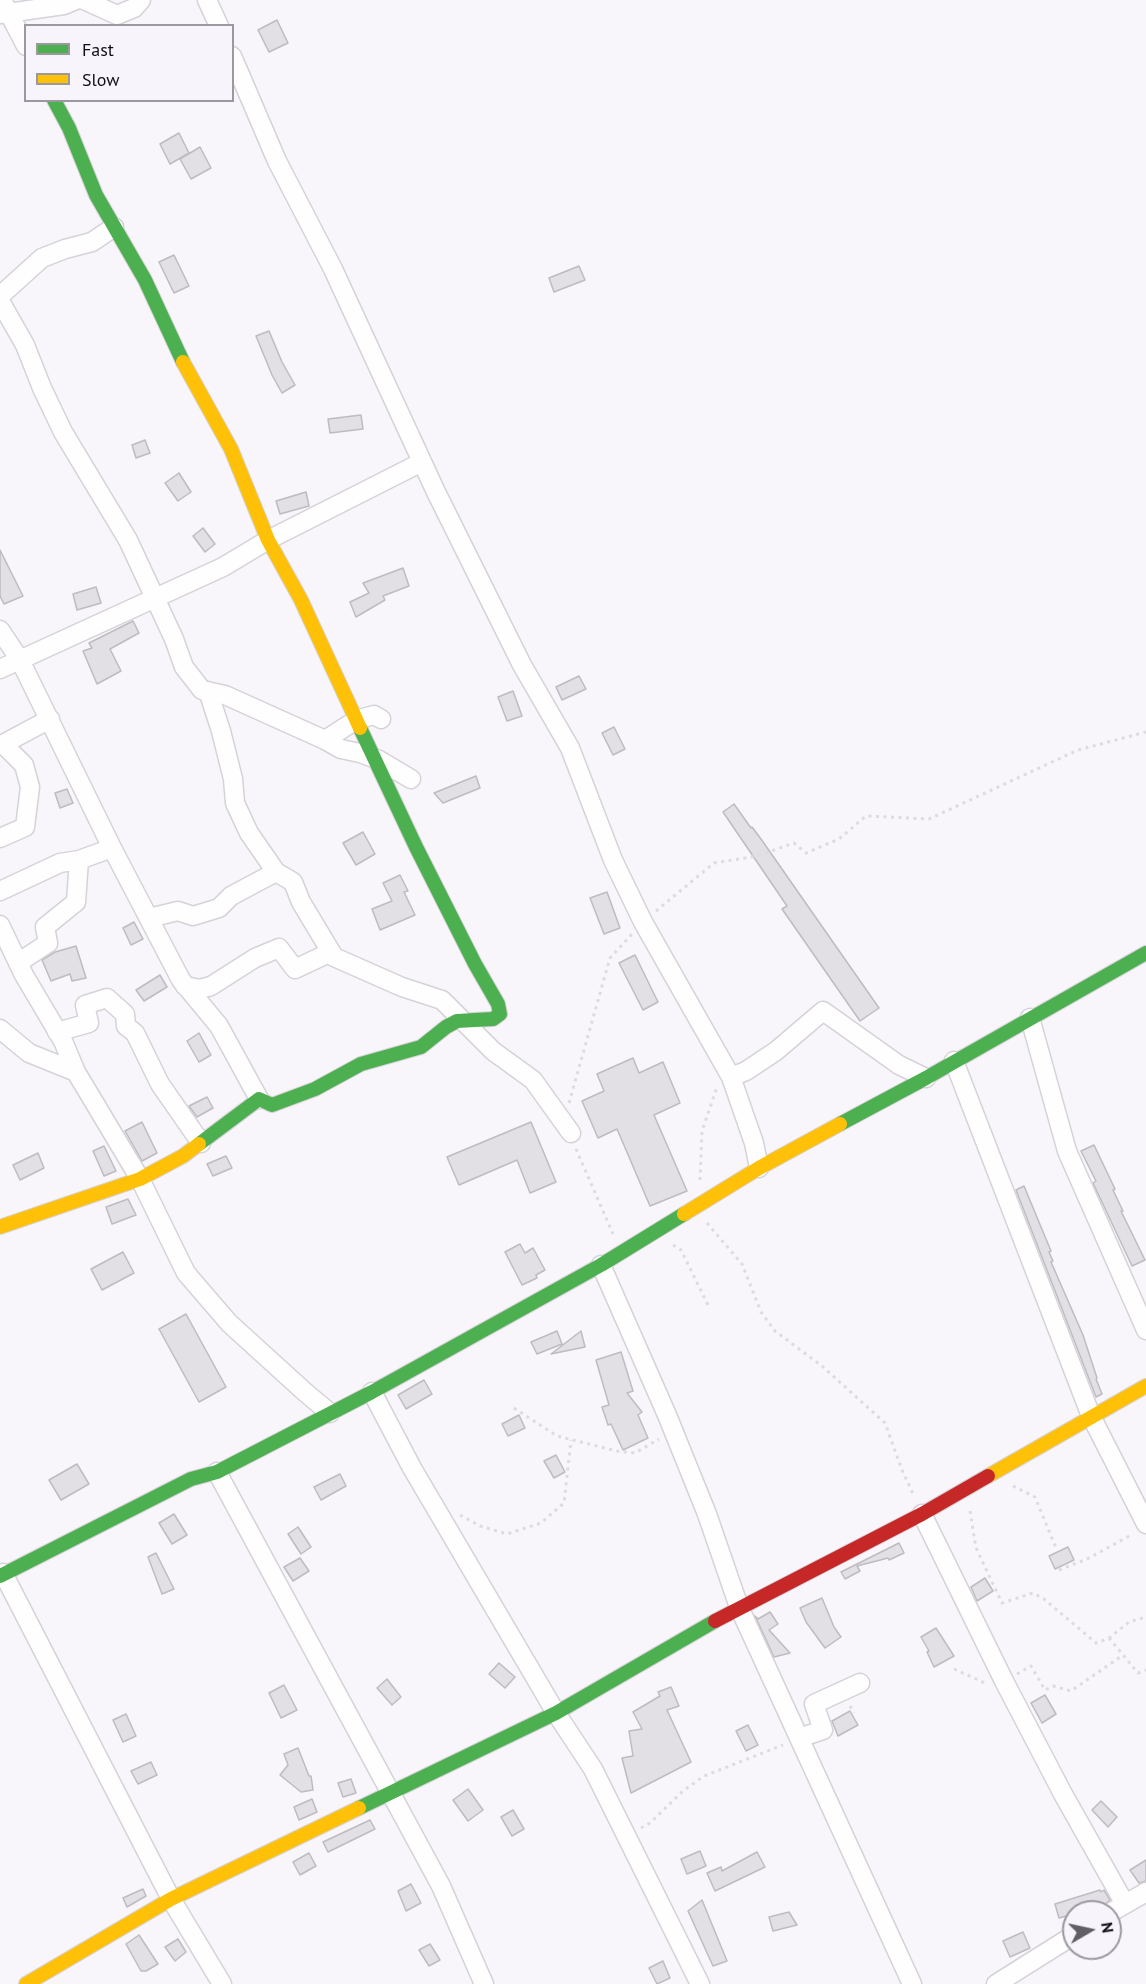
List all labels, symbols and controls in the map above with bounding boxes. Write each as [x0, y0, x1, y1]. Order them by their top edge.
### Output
legend [24, 24, 234, 102]
text: Fast [82, 38, 114, 61]
text: Slow [82, 68, 120, 91]
north arrow [1062, 1900, 1122, 1960]
text: N [1097, 1921, 1119, 1934]

